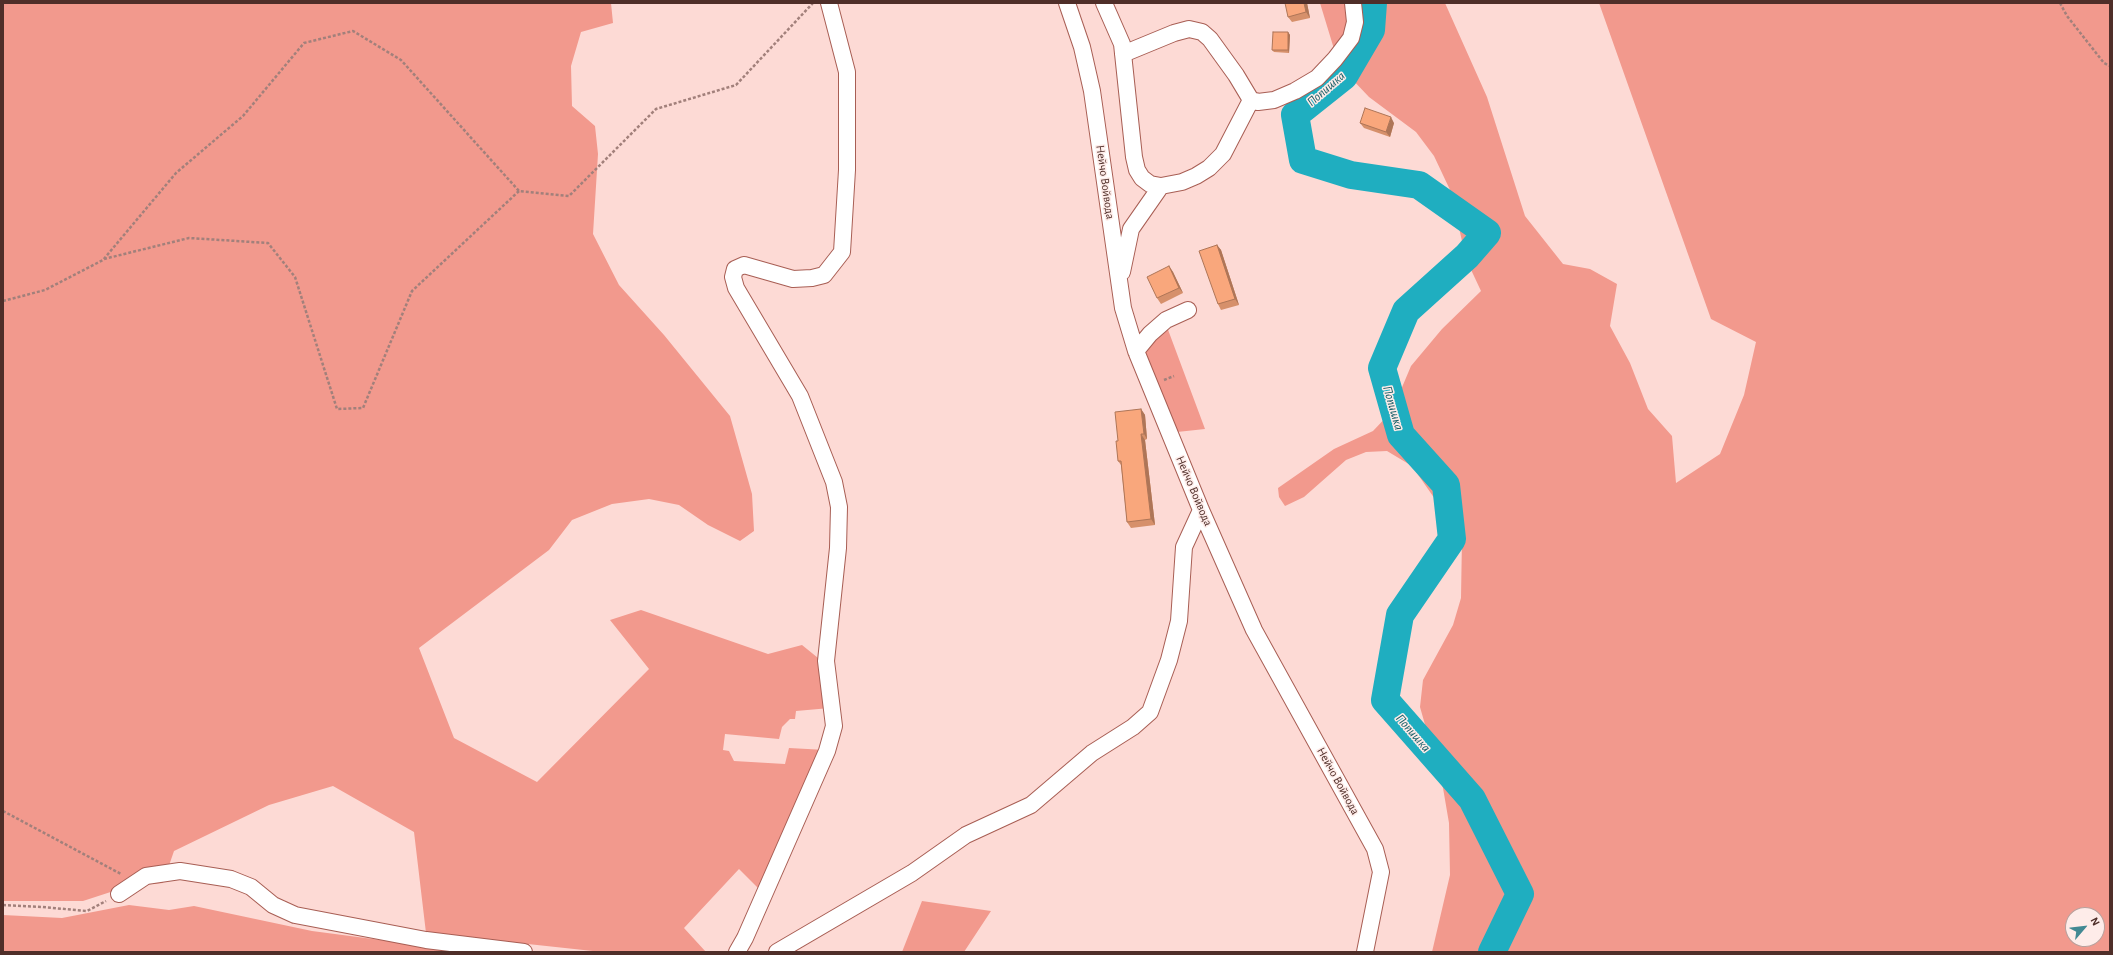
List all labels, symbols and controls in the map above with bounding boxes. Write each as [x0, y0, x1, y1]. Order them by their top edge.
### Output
water label: Попишка [1304, 68, 1348, 110]
street label: Нейчо Войвода [1093, 144, 1117, 220]
water label: Попишка [1379, 384, 1407, 432]
street label: Нейчо Войвода [1173, 454, 1215, 528]
water label: Попишка [1392, 711, 1434, 755]
street label: Нейчо Войвода [1314, 745, 1362, 817]
north arrow [2065, 907, 2105, 947]
text: N [2089, 916, 2102, 928]

